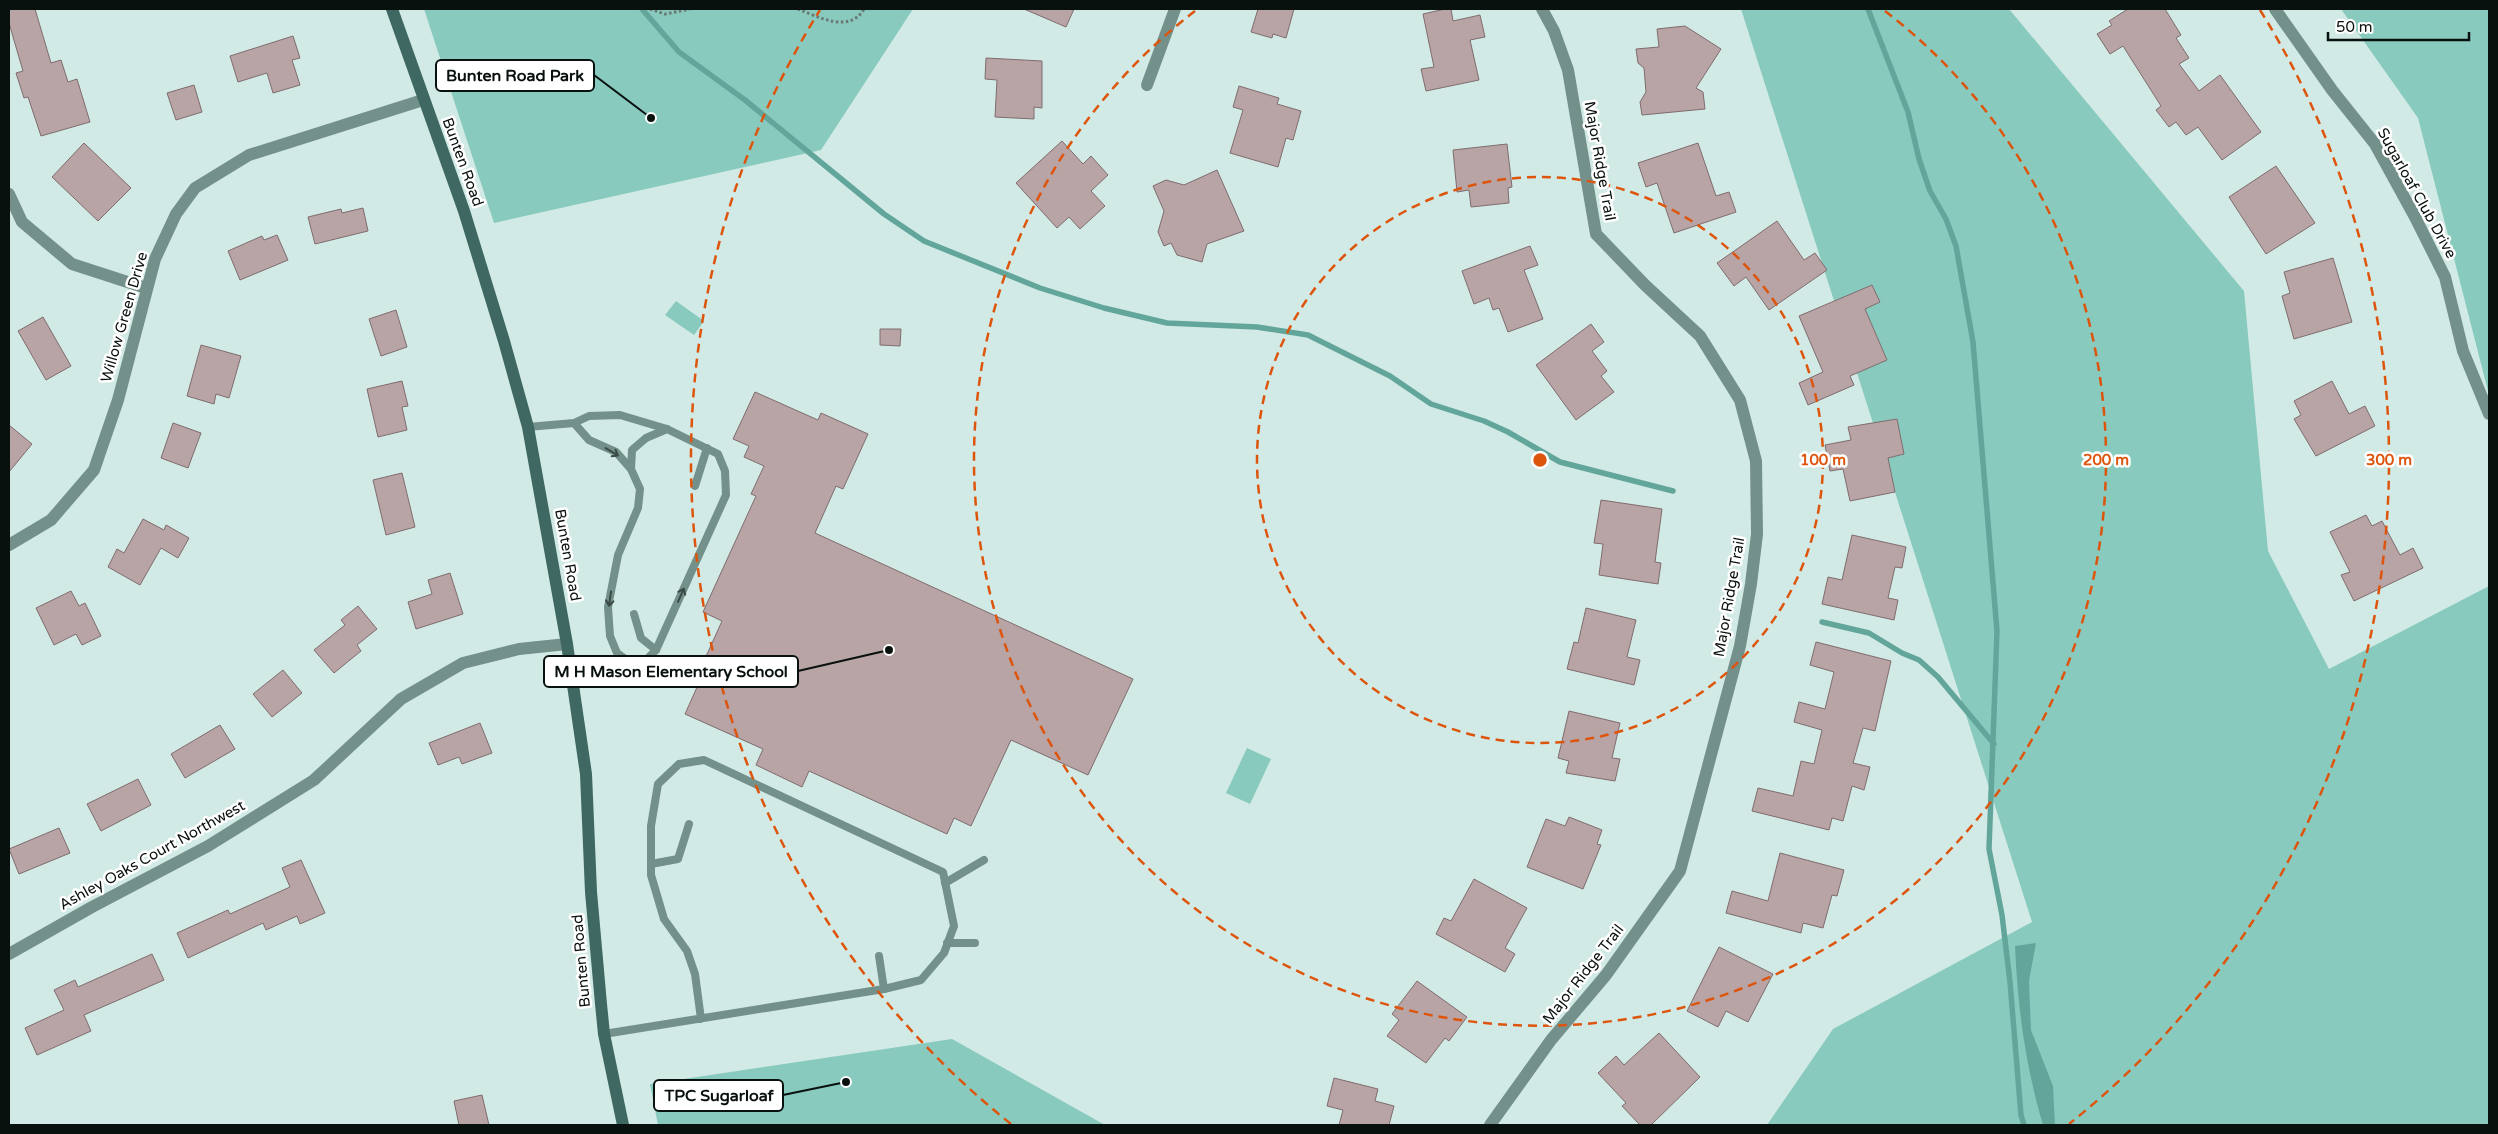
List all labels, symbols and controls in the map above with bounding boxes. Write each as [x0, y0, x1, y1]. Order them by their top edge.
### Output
scale bar [2328, 10, 2469, 42]
text: 50 m [2336, 18, 2373, 36]
callout: Bunten Road Park [436, 60, 594, 91]
text: Bunten Road Park [446, 66, 584, 86]
street label: Major Ridge Trail [1581, 100, 1619, 222]
street label: Bunten Road [439, 115, 487, 209]
street label: Sugarloaf Club Drive [2374, 125, 2460, 261]
street label: Willow Green Drive [97, 250, 151, 384]
one-way arrow [605, 446, 619, 457]
centre of rings [1531, 451, 1549, 469]
text: 100 m [1800, 451, 1846, 469]
text: 200 m [2083, 451, 2129, 469]
text: 300 m [2366, 451, 2412, 469]
street label: Bunten Road [551, 508, 585, 602]
street label: Major Ridge Trail [1710, 536, 1748, 658]
one-way arrow [676, 588, 686, 603]
one-way arrow [604, 590, 614, 606]
callout: M H Mason Elementary School [544, 656, 798, 687]
text: M H Mason Elementary School [554, 662, 788, 682]
street label: Ashley Oaks Court Northwest [56, 796, 248, 914]
street label: Bunten Road [568, 914, 594, 1008]
street label: Major Ridge Trail [1539, 921, 1627, 1027]
callout: TPC Sugarloaf [654, 1080, 783, 1111]
text: TPC Sugarloaf [663, 1086, 774, 1106]

